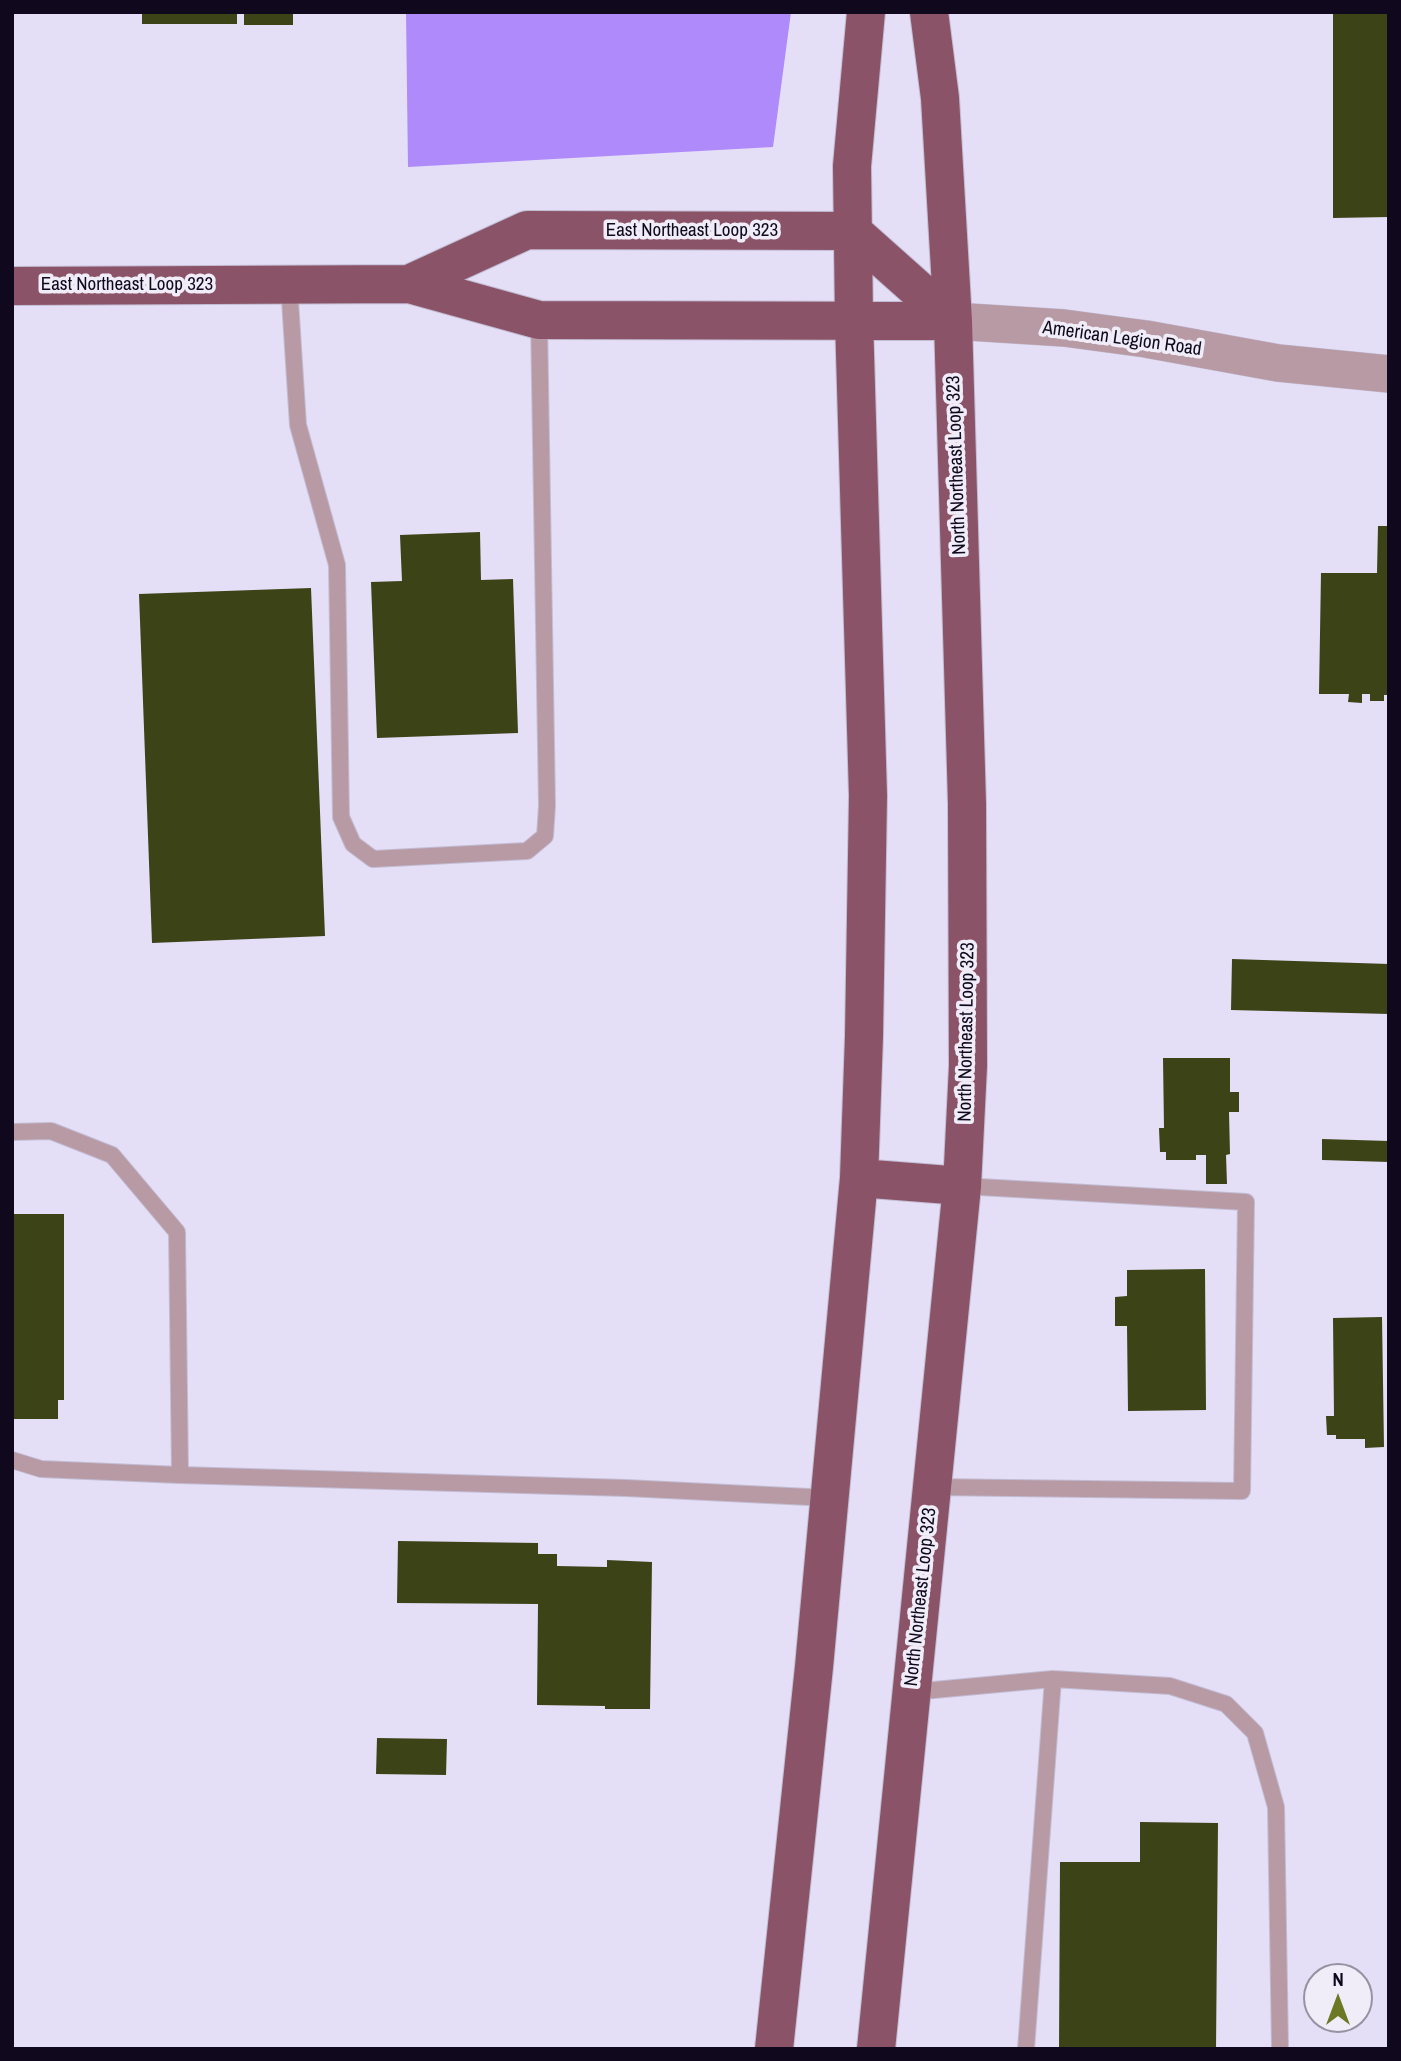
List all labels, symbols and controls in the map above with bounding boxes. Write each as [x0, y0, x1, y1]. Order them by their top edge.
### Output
street label: East Northeast Loop 323 [606, 220, 778, 242]
street label: East Northeast Loop 323 [41, 274, 213, 296]
street label: American Legion Road [1041, 317, 1203, 361]
street label: North Northeast Loop 323 [942, 375, 972, 555]
street label: North Northeast Loop 323 [954, 942, 980, 1122]
street label: North Northeast Loop 323 [900, 1507, 942, 1687]
north arrow [1303, 1963, 1373, 2033]
text: N [1332, 1966, 1344, 1992]

